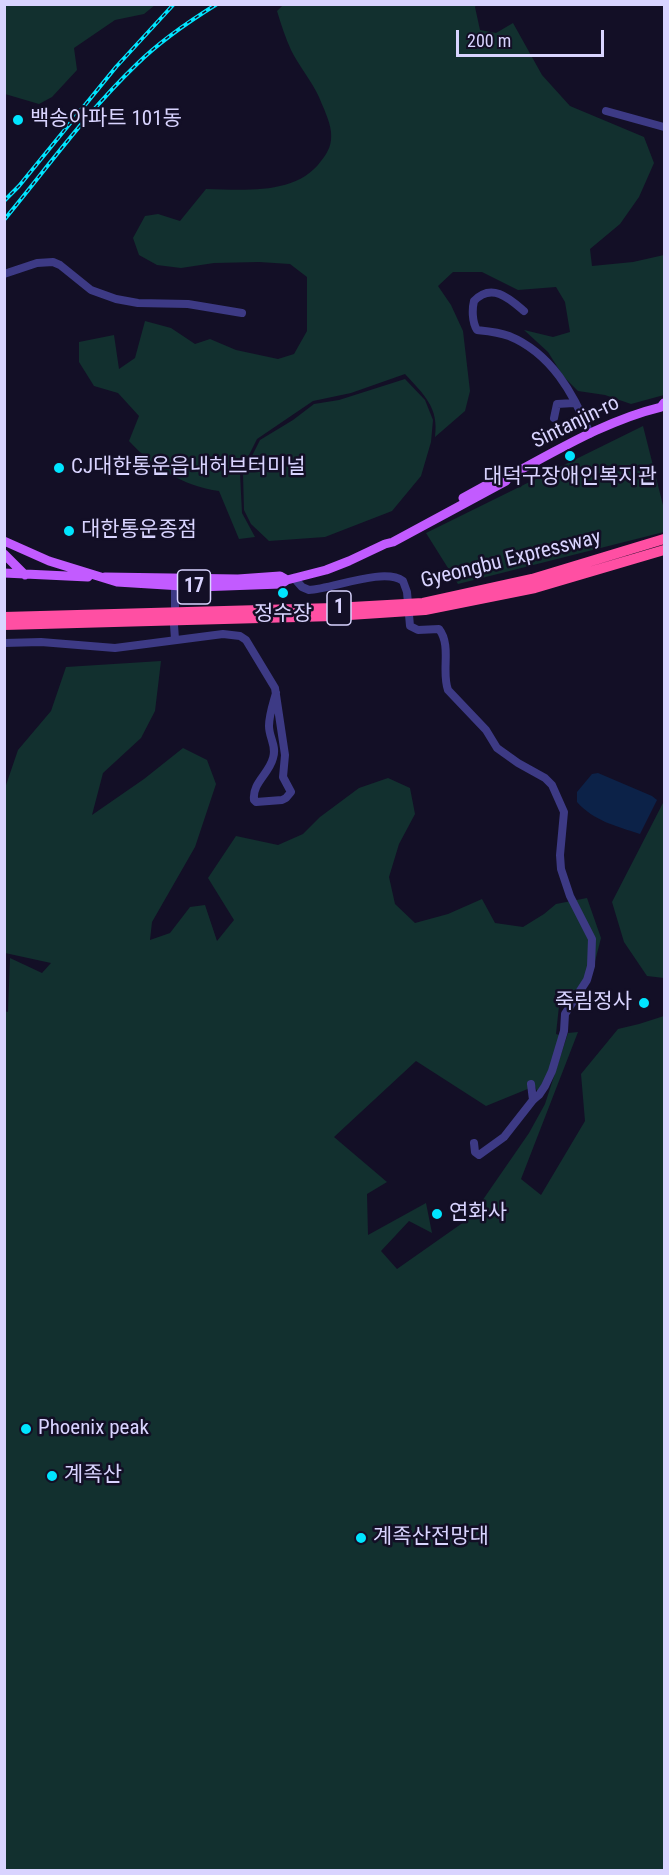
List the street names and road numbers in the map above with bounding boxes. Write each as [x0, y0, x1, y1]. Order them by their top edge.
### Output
street label: Sintanjin-ro [528, 391, 624, 455]
street label: Gyeongbu Expressway [418, 525, 604, 595]
road number: 17 [178, 570, 210, 604]
road number: 1 [327, 591, 351, 625]

